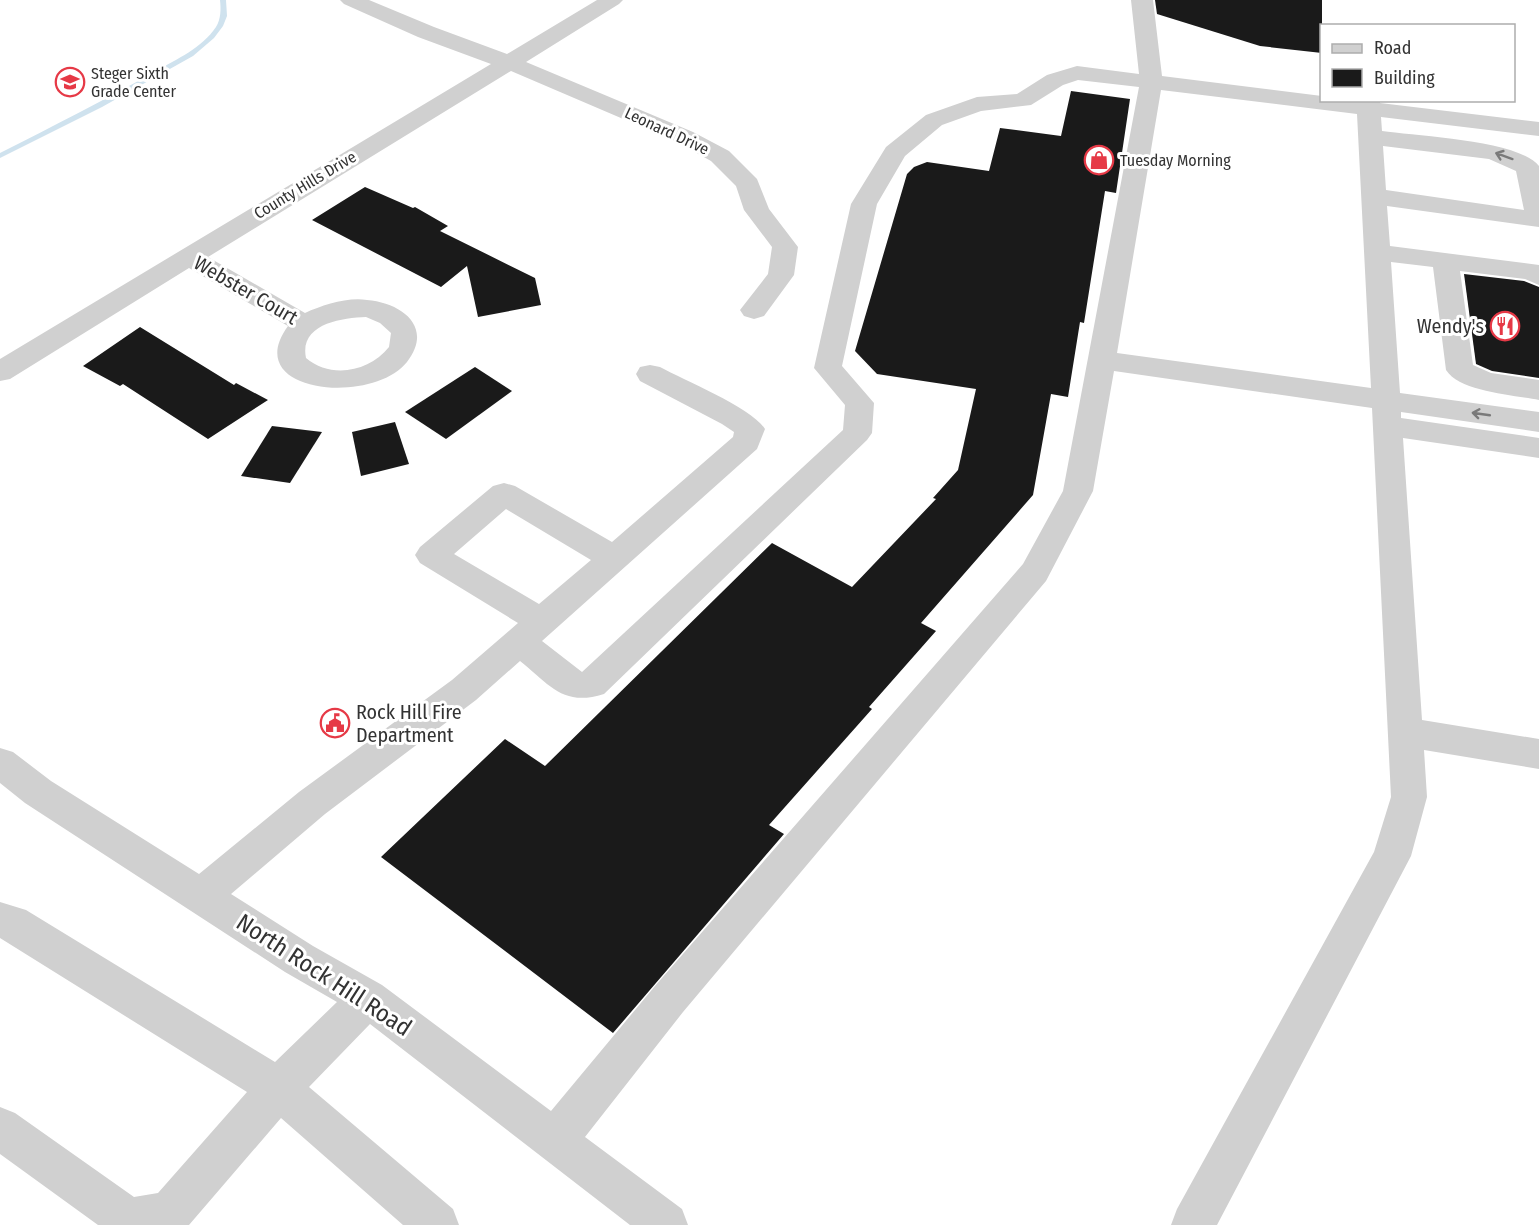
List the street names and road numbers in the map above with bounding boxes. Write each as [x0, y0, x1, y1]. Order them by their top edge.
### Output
street label: Leonard Drive [622, 103, 712, 159]
street label: County Hills Drive [250, 147, 360, 223]
street label: Webster Court [190, 251, 303, 330]
street label: North Rock Hill Road [231, 908, 417, 1042]

